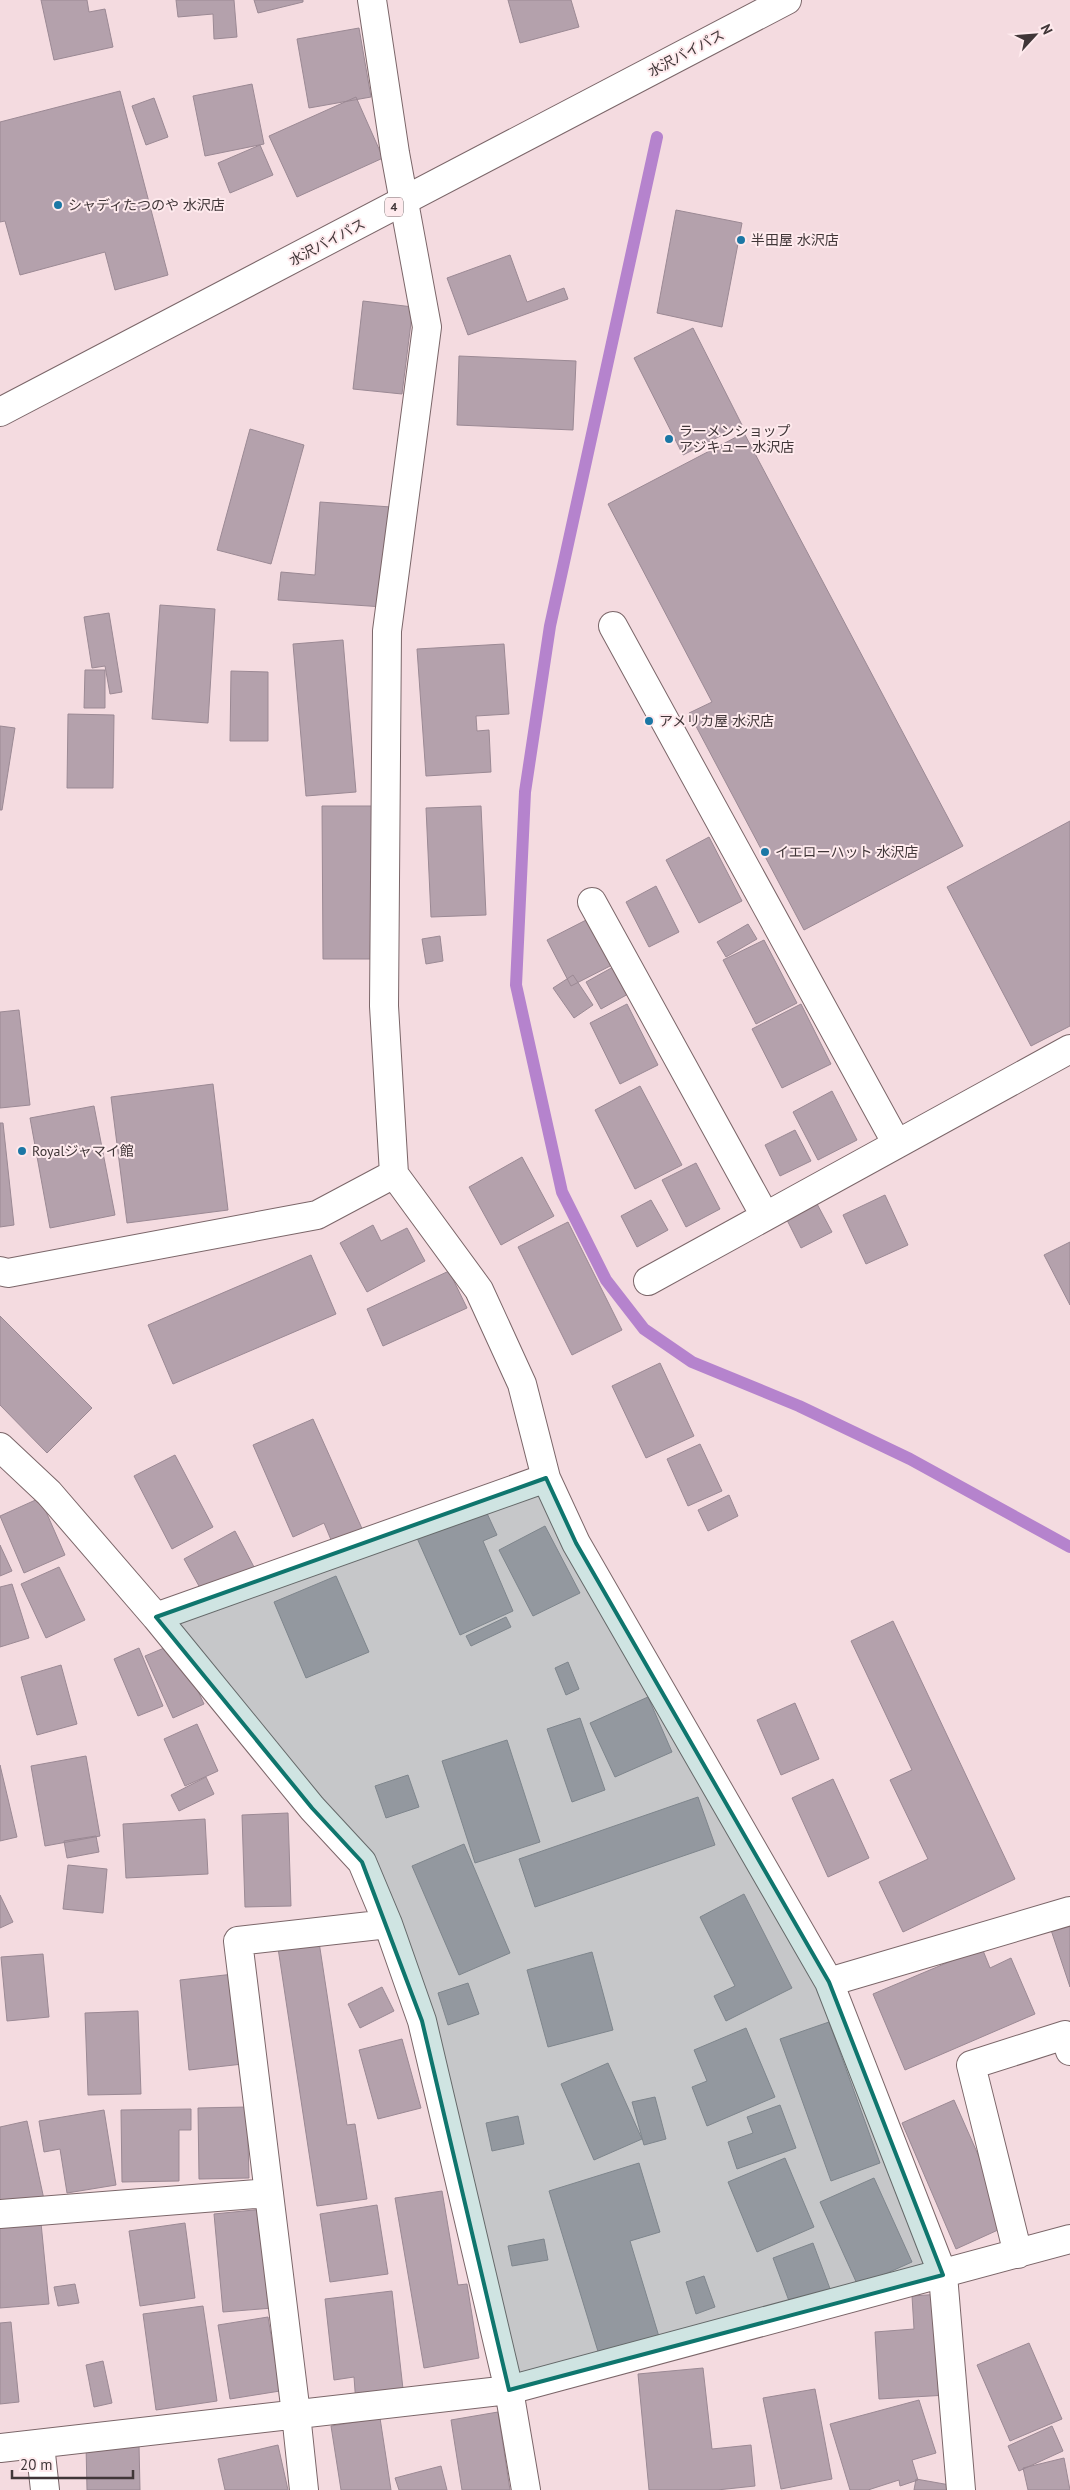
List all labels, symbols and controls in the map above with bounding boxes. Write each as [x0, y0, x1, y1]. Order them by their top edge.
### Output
north arrow [1010, 10, 1060, 60]
text: N [1037, 21, 1057, 37]
street label: 水沢バイパス [645, 25, 727, 81]
place label: シャディたつのや 水沢店 [68, 196, 225, 214]
road number: 4 [385, 198, 403, 216]
marker: シャディたつのや 水沢店 [52, 199, 64, 211]
street label: 水沢バイパス [286, 214, 368, 270]
place label: 半田屋 水沢店 [751, 231, 839, 249]
marker: 半田屋 水沢店 [735, 234, 747, 246]
place label: ラーメンショップ アジキュー 水沢店 [679, 422, 794, 456]
marker: ラーメンショップ アジキュー 水沢店 [663, 433, 675, 445]
place label: アメリカ屋 水沢店 [659, 712, 774, 730]
marker: アメリカ屋 水沢店 [643, 715, 655, 727]
place label: イエローハット 水沢店 [775, 843, 918, 861]
marker: イエローハット 水沢店 [759, 846, 771, 858]
place label: Royalジャマイ館 [32, 1142, 134, 1160]
marker: Royalジャマイ館 [16, 1145, 28, 1157]
scale bar [12, 2448, 134, 2480]
text: 20 m [20, 2455, 53, 2474]

